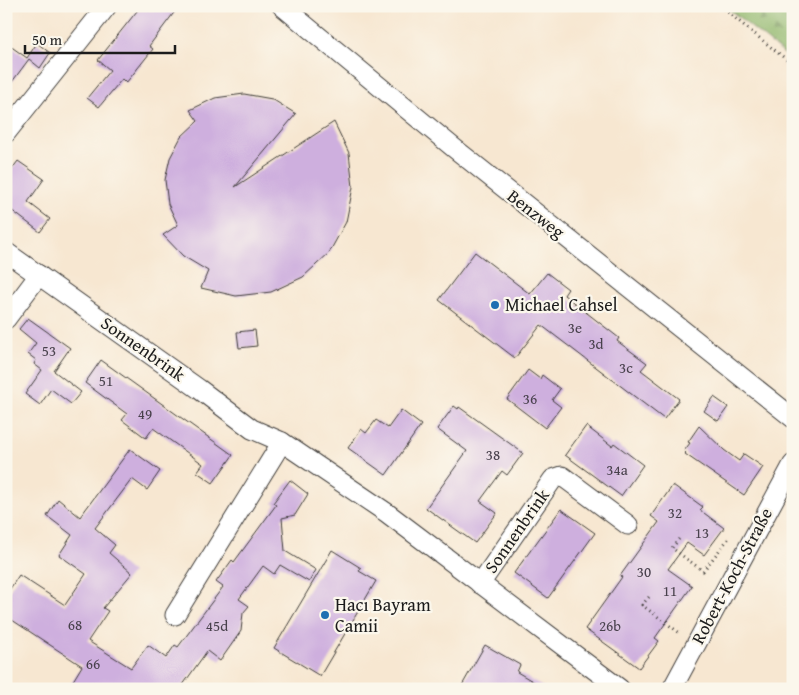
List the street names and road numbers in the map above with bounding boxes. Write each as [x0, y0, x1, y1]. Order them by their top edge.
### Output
street label: Benzweg [502, 183, 571, 245]
street label: Sonnenbrink [95, 309, 192, 388]
street label: Sonnenbrink [477, 482, 556, 579]
street label: Robert-Koch-Straße [684, 503, 779, 649]

